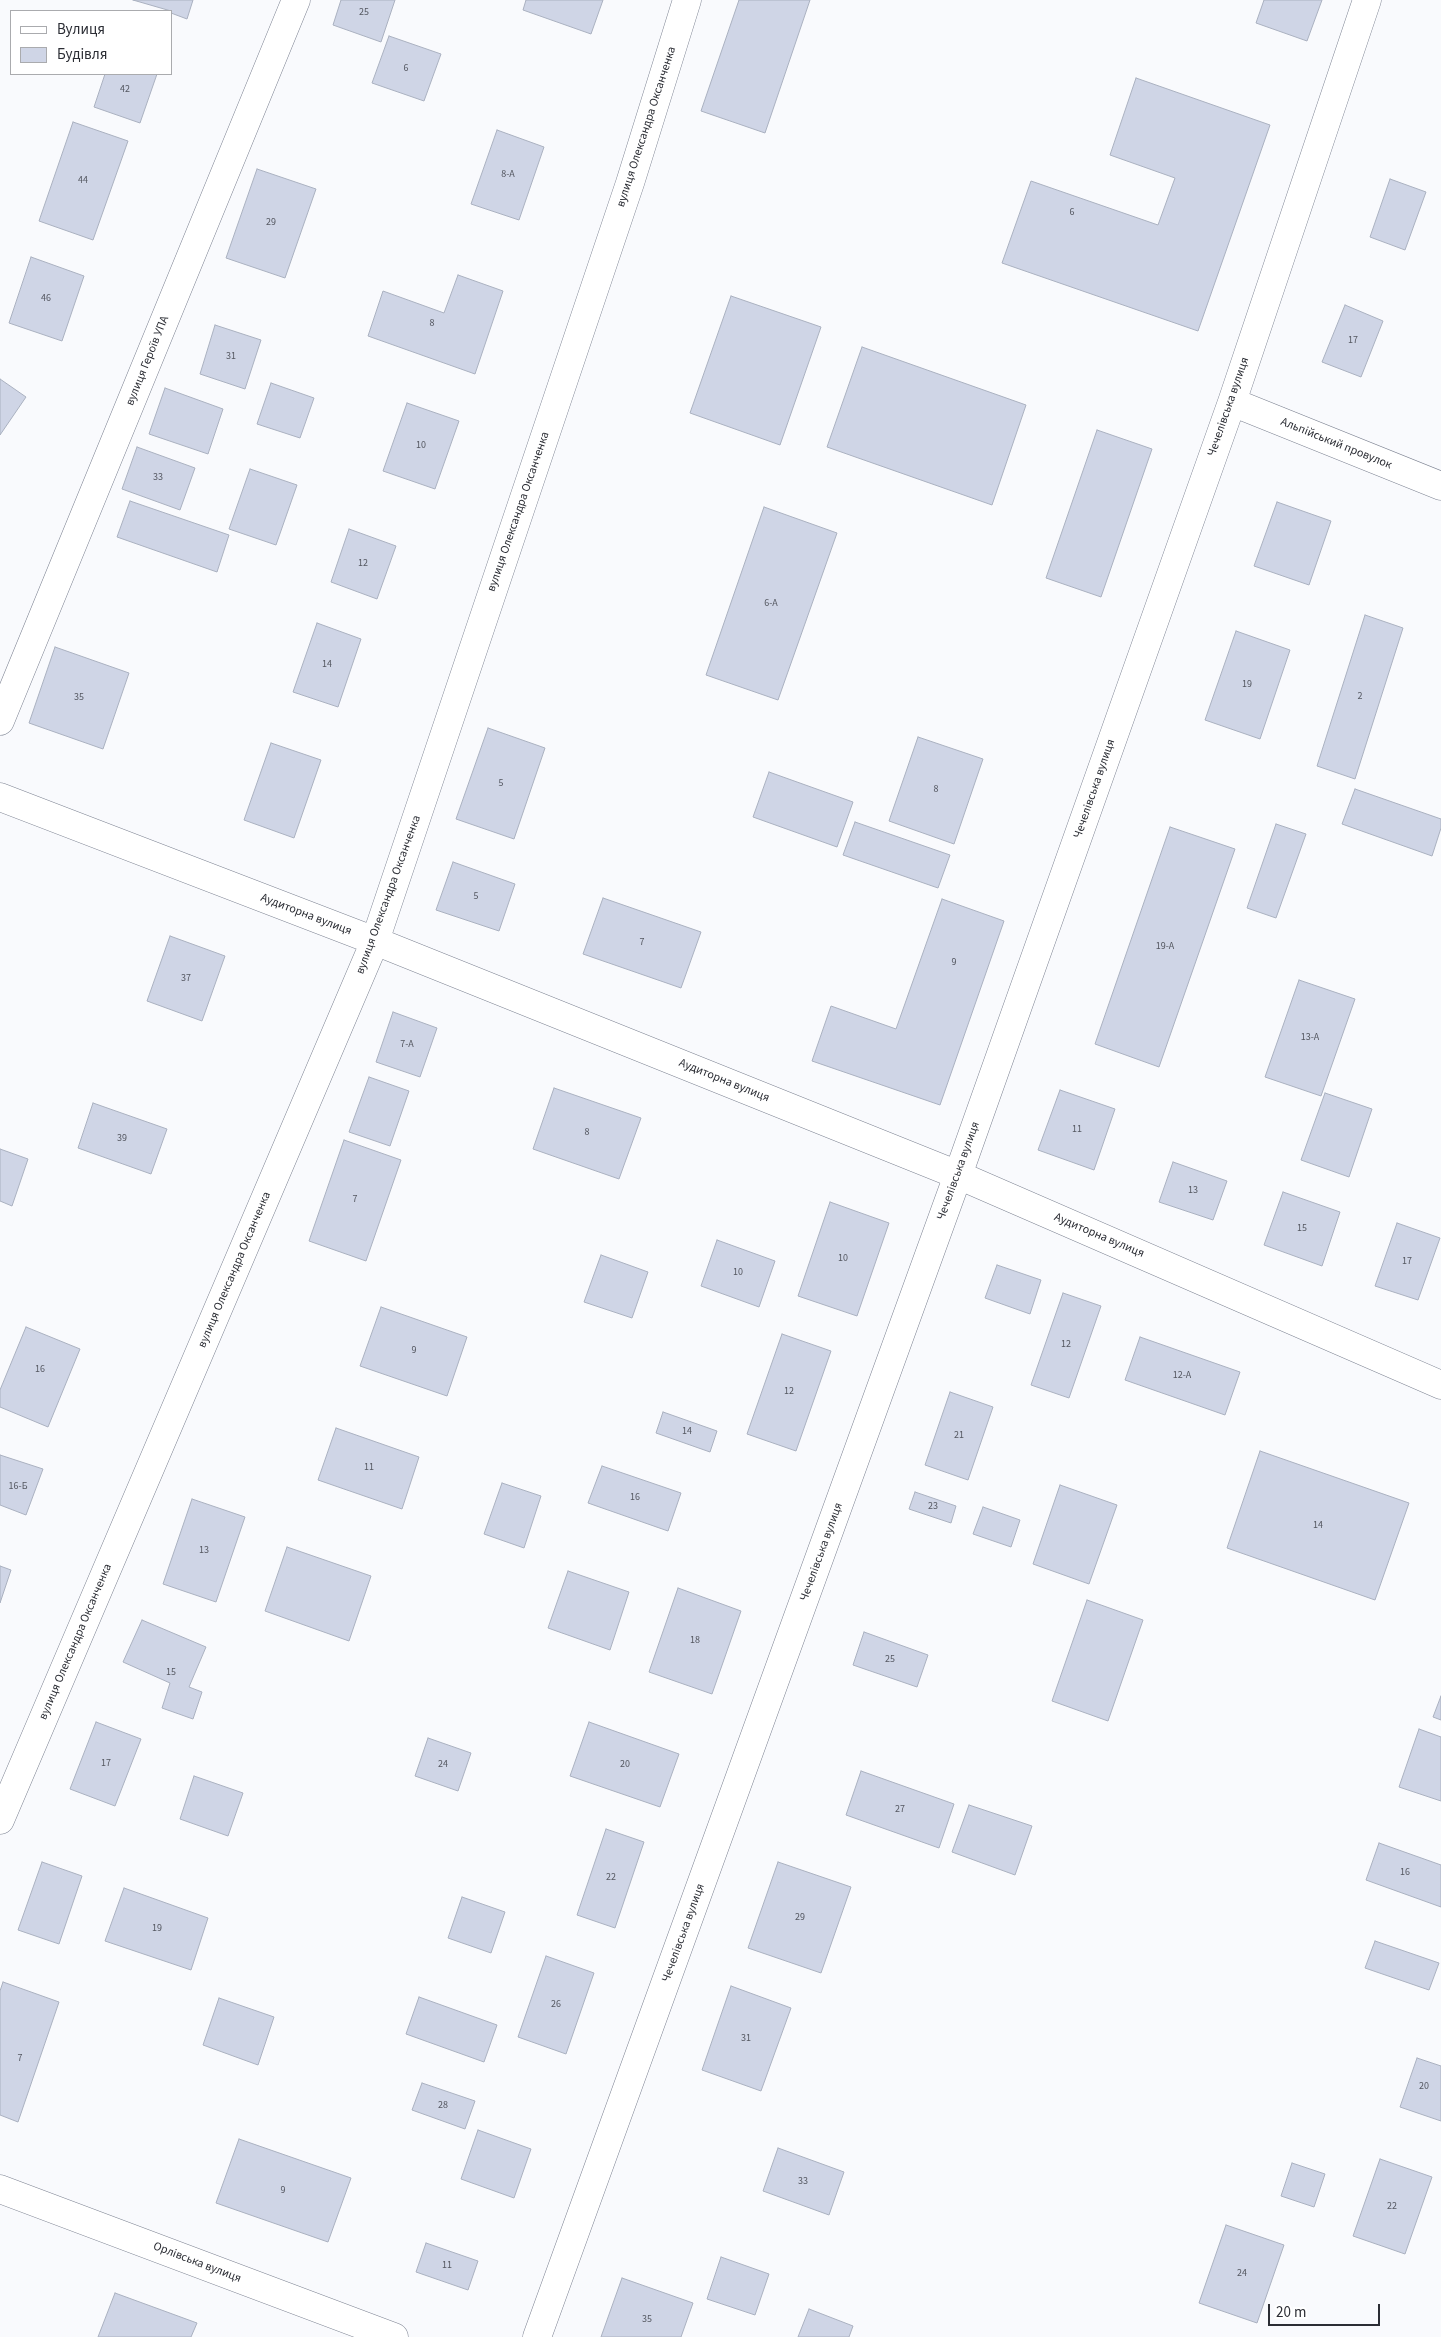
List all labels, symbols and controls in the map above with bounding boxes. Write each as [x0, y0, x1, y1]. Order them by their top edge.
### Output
house number: 25 [359, 7, 369, 19]
legend [10, 10, 172, 75]
text: Вулиця [57, 19, 105, 40]
text: Будівля [57, 44, 107, 65]
street label: вулиця Олександра Оксанченка [614, 45, 680, 209]
house number: 6 [404, 63, 408, 75]
house number: 42 [120, 84, 130, 96]
house number: 8-А [501, 169, 515, 181]
house number: 44 [78, 175, 88, 187]
house number: 6 [1070, 207, 1074, 219]
house number: 29 [266, 217, 276, 229]
house number: 46 [41, 293, 51, 305]
street label: вулиця Героїв УПА [123, 314, 173, 408]
house number: 8 [430, 318, 434, 330]
house number: 17 [1348, 335, 1358, 347]
house number: 31 [226, 351, 236, 363]
street label: Чечелівська вулиця [1205, 356, 1253, 458]
street label: Альпійський провулок [1278, 415, 1394, 473]
street label: вулиця Олександра Оксанченка [485, 430, 553, 594]
house number: 10 [416, 440, 426, 452]
house number: 33 [153, 472, 163, 484]
house number: 12 [358, 558, 368, 570]
house number: 6-А [764, 598, 778, 610]
house number: 14 [322, 659, 332, 671]
house number: 19 [1242, 679, 1252, 691]
house number: 2 [1358, 691, 1362, 703]
house number: 35 [74, 692, 84, 704]
street label: Чечелівська вулиця [1071, 738, 1119, 840]
house number: 5 [499, 778, 503, 790]
house number: 8 [934, 784, 938, 796]
street label: вулиця Олександра Оксанченка [353, 814, 425, 976]
street label: Аудиторна вулиця [258, 891, 354, 939]
house number: 5 [474, 891, 478, 903]
house number: 7 [640, 937, 644, 949]
house number: 19-А [1156, 941, 1174, 953]
house number: 9 [952, 957, 956, 969]
house number: 37 [181, 973, 191, 985]
house number: 13-А [1301, 1032, 1319, 1044]
house number: 7-А [400, 1039, 414, 1051]
street label: Аудиторна вулиця [677, 1056, 771, 1106]
street label: Чечелівська вулиця [934, 1120, 984, 1222]
house number: 11 [1072, 1124, 1082, 1136]
house number: 8 [585, 1127, 589, 1139]
house number: 39 [117, 1133, 127, 1145]
house number: 13 [1188, 1185, 1198, 1197]
street label: вулиця Олександра Оксанченка [196, 1190, 274, 1350]
house number: 7 [353, 1194, 357, 1206]
street label: Аудиторна вулиця [1052, 1211, 1146, 1261]
house number: 15 [1297, 1223, 1307, 1235]
house number: 10 [838, 1253, 848, 1265]
house number: 17 [1402, 1256, 1412, 1268]
house number: 10 [733, 1267, 743, 1279]
house number: 12 [1061, 1339, 1071, 1351]
house number: 9 [412, 1345, 416, 1357]
house number: 16 [35, 1364, 45, 1376]
house number: 12-А [1173, 1370, 1191, 1382]
house number: 12 [784, 1386, 794, 1398]
house number: 14 [682, 1426, 692, 1438]
house number: 21 [954, 1430, 964, 1442]
house number: 11 [364, 1462, 374, 1474]
house number: 16-Б [9, 1481, 27, 1493]
house number: 16 [630, 1492, 640, 1504]
street label: Чечелівська вулиця [797, 1501, 847, 1603]
house number: 23 [928, 1501, 938, 1513]
house number: 14 [1313, 1520, 1323, 1532]
house number: 13 [199, 1545, 209, 1557]
street label: вулиця Олександра Оксанченка [37, 1562, 115, 1722]
house number: 18 [690, 1635, 700, 1647]
house number: 25 [885, 1654, 895, 1666]
house number: 15 [166, 1667, 176, 1679]
house number: 17 [101, 1758, 111, 1770]
house number: 24 [438, 1759, 448, 1771]
house number: 20 [620, 1759, 630, 1771]
house number: 27 [895, 1804, 905, 1816]
house number: 16 [1400, 1867, 1410, 1879]
house number: 22 [606, 1872, 616, 1884]
street label: Чечелівська вулиця [659, 1882, 709, 1984]
house number: 29 [795, 1912, 805, 1924]
house number: 19 [152, 1923, 162, 1935]
house number: 26 [551, 1999, 561, 2011]
house number: 31 [741, 2033, 751, 2045]
house number: 7 [18, 2053, 22, 2065]
house number: 20 [1419, 2081, 1429, 2093]
house number: 28 [438, 2100, 448, 2112]
house number: 33 [798, 2176, 808, 2188]
house number: 9 [281, 2185, 285, 2197]
house number: 22 [1387, 2201, 1397, 2213]
street label: Орлівська вулиця [151, 2240, 243, 2286]
house number: 11 [442, 2260, 452, 2272]
house number: 24 [1237, 2268, 1247, 2280]
scale bar [1271, 2294, 1384, 2326]
text: 20 m [1276, 2302, 1306, 2323]
house number: 35 [642, 2314, 652, 2326]

